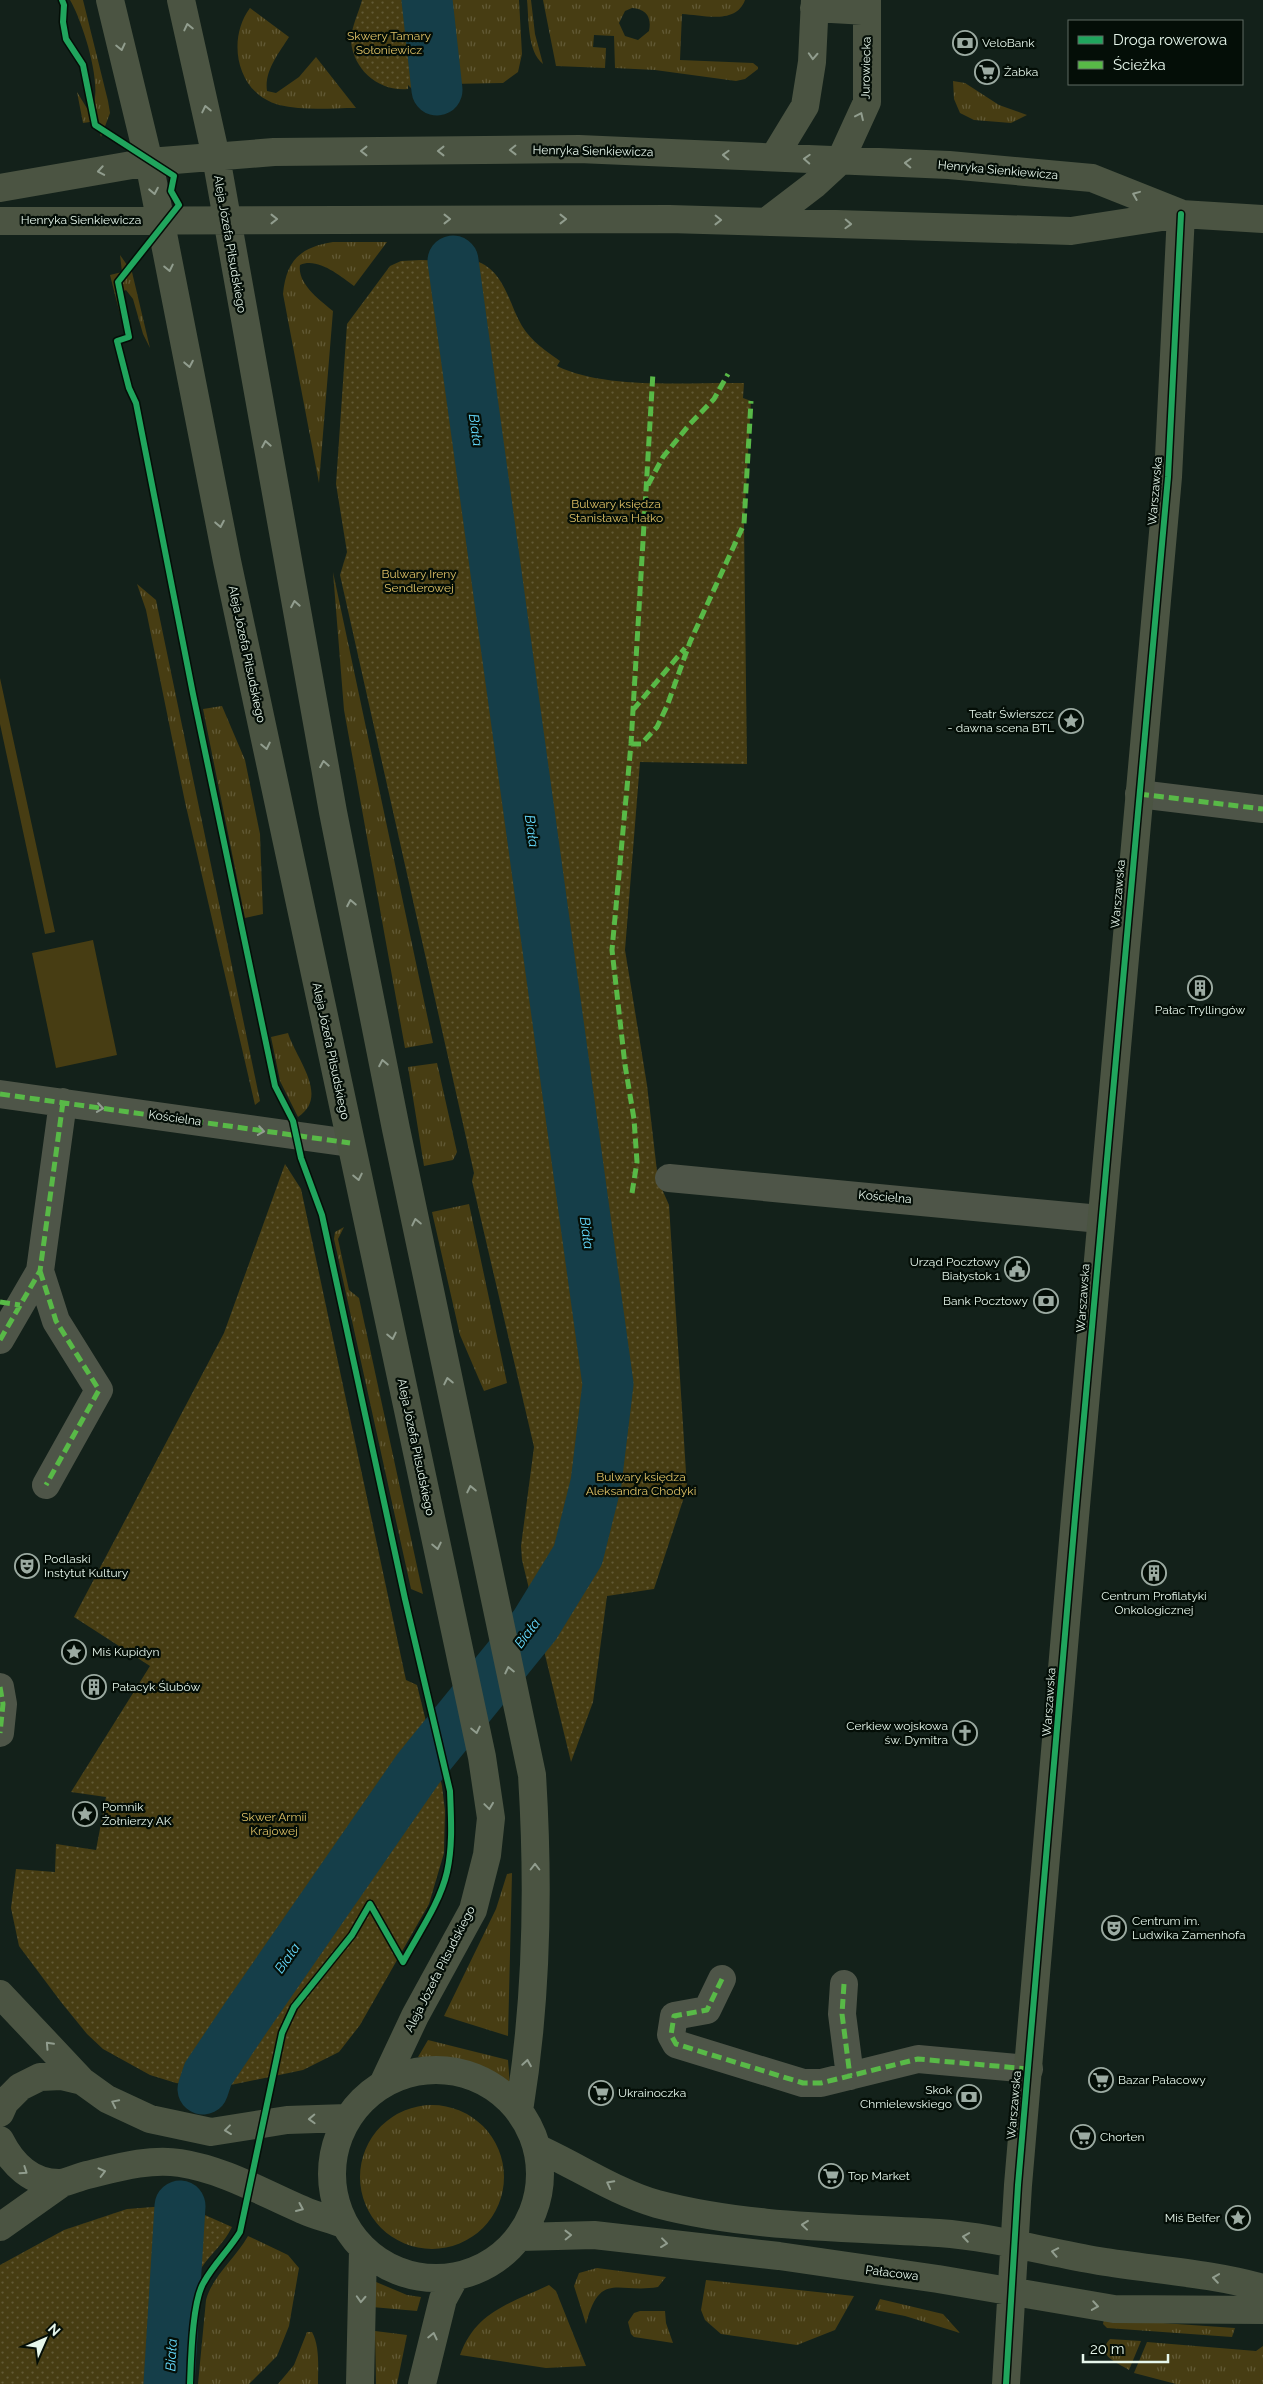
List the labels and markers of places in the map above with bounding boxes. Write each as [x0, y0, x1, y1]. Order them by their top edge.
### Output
bank icon: VeloBank [952, 30, 978, 56]
place label: VeloBank [982, 36, 1035, 50]
supermarket icon: Żabka [974, 59, 1000, 85]
place label: Żabka [1004, 65, 1038, 79]
place label: Teatr Świerszcz - dawna scena BTL [948, 707, 1054, 735]
place icon: Teatr Świerszcz - dawna scena BTL [1058, 708, 1084, 734]
building icon: Pałac Tryllingów [1187, 975, 1213, 1001]
place label: Pałac Tryllingów [1155, 1003, 1245, 1017]
place label: Urząd Pocztowy Białystok 1 [910, 1255, 1000, 1283]
public building icon: Urząd Pocztowy Białystok 1 [1004, 1256, 1030, 1282]
bank icon: Bank Pocztowy [1033, 1288, 1059, 1314]
place label: Bank Pocztowy [943, 1294, 1028, 1308]
place label: Podlaski Instytut Kultury [44, 1552, 129, 1580]
theatre icon: Podlaski Instytut Kultury [14, 1553, 40, 1579]
building icon: Centrum Profilatyki Onkologicznej [1141, 1560, 1167, 1586]
place label: Centrum Profilatyki Onkologicznej [1101, 1589, 1207, 1617]
place icon: Miś Kupidyn [61, 1639, 87, 1665]
place label: Miś Kupidyn [92, 1645, 160, 1659]
building icon: Pałacyk Ślubów [81, 1674, 107, 1700]
place label: Pałacyk Ślubów [112, 1680, 200, 1694]
place label: Cerkiew wojskowa św. Dymitra [846, 1719, 948, 1747]
church icon: Cerkiew wojskowa św. Dymitra [952, 1720, 978, 1746]
place label: Pomnik Żołnierzy AK [102, 1800, 172, 1828]
place icon: Pomnik Żołnierzy AK [72, 1801, 98, 1827]
place label: Centrum im. Ludwika Zamenhofa [1132, 1914, 1246, 1942]
theatre icon: Centrum im. Ludwika Zamenhofa [1101, 1915, 1127, 1941]
supermarket icon: Bazar Pałacowy [1088, 2067, 1114, 2093]
place label: Bazar Pałacowy [1118, 2073, 1206, 2087]
supermarket icon: Ukrainoczka [588, 2080, 614, 2106]
place label: Skok Chmielewskiego [860, 2083, 953, 2111]
bank icon: Skok Chmielewskiego [956, 2084, 982, 2110]
place label: Ukrainoczka [618, 2086, 686, 2100]
supermarket icon: Chorten [1070, 2124, 1096, 2150]
place label: Chorten [1100, 2130, 1145, 2144]
supermarket icon: Top Market [818, 2163, 844, 2189]
place label: Top Market [848, 2169, 910, 2183]
place icon: Miś Belfer [1225, 2205, 1251, 2231]
place label: Miś Belfer [1165, 2211, 1221, 2225]

